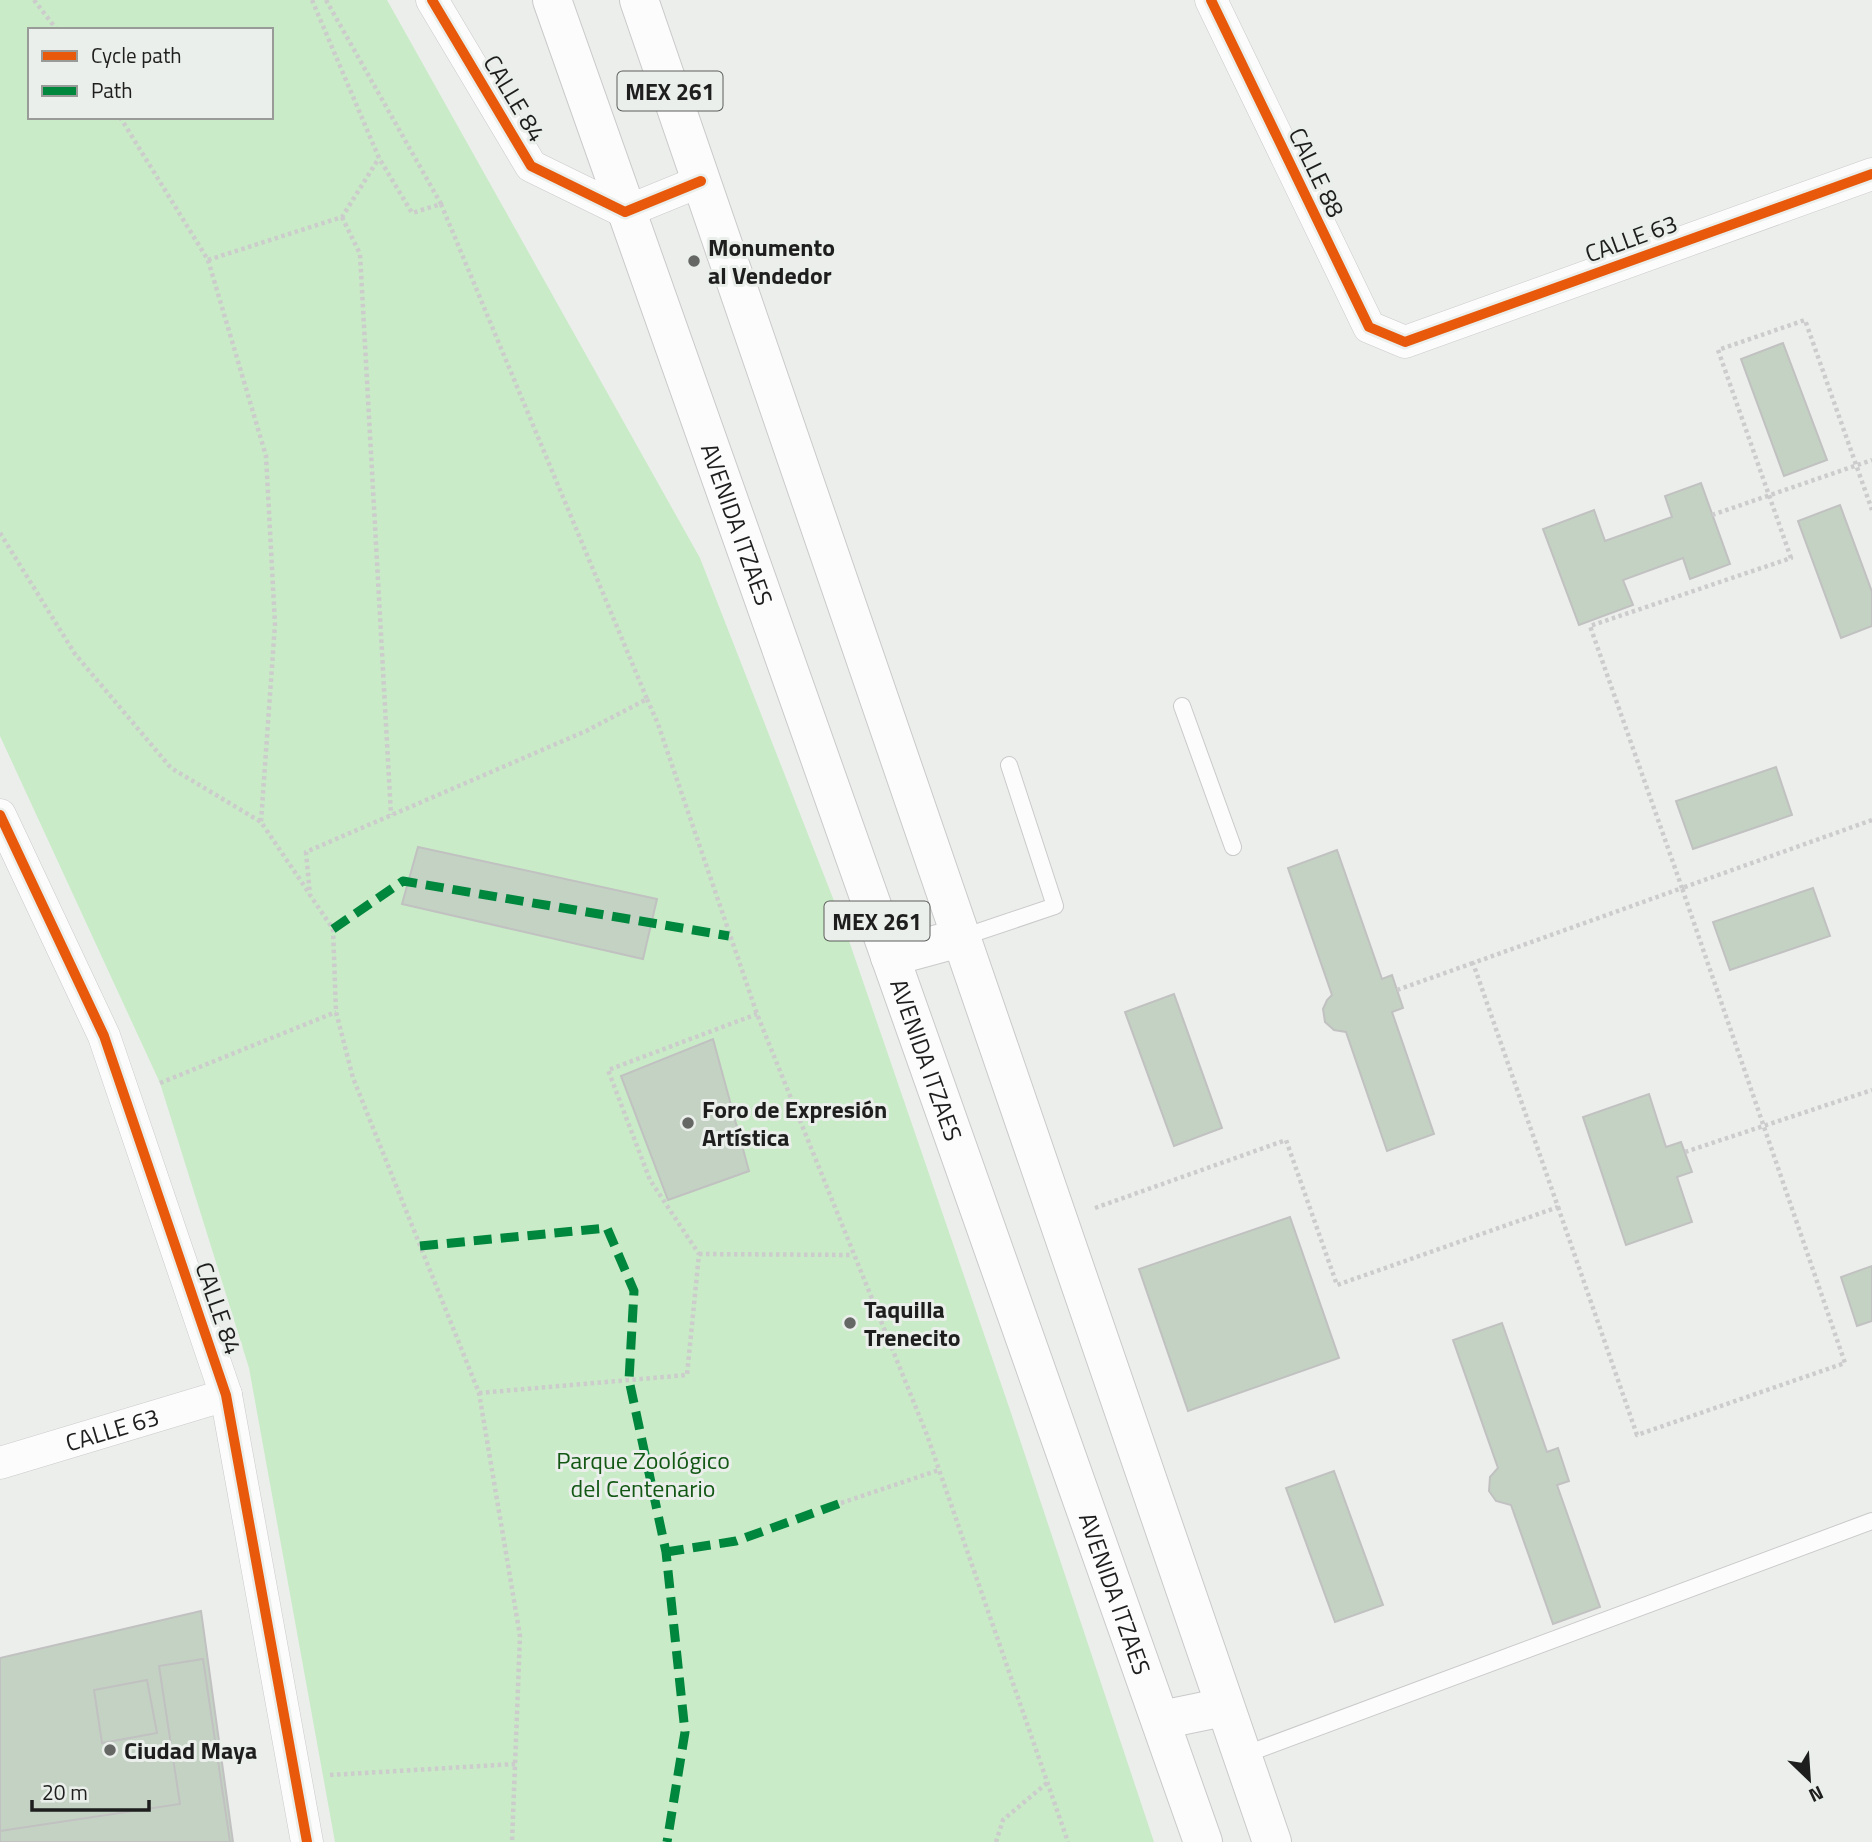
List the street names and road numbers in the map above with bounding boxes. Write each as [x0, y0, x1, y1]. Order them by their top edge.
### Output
street label: CALLE 84 [475, 48, 555, 148]
road number: MEX 261 [618, 72, 722, 110]
street label: CALLE 88 [1280, 121, 1354, 223]
street label: CALLE 63 [1580, 205, 1682, 271]
street label: AVENIDA ITZAES [692, 438, 783, 610]
road number: MEX 261 [824, 902, 930, 940]
street label: AVENIDA ITZAES [881, 974, 972, 1146]
street label: CALLE 84 [186, 1257, 252, 1359]
street label: CALLE 63 [61, 1398, 163, 1460]
street label: AVENIDA ITZAES [1070, 1507, 1160, 1679]

